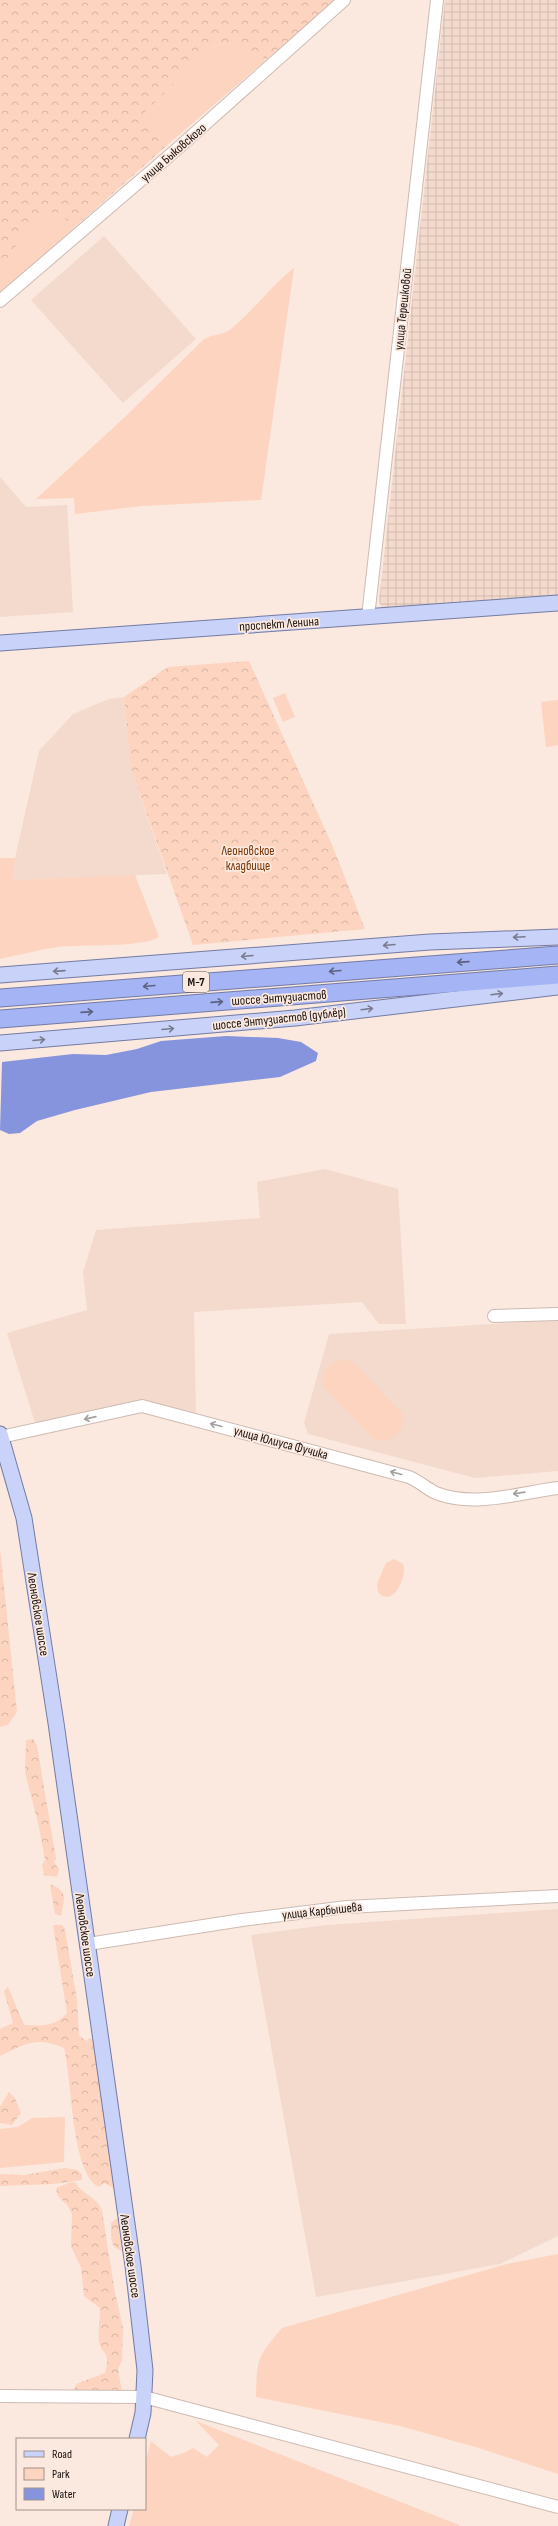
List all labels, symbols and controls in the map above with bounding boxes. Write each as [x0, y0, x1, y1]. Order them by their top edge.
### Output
street label: улица Быковского [138, 120, 210, 186]
street label: улица Терешковой [391, 267, 415, 351]
street label: проспект Ленина [239, 613, 319, 635]
park label: Леоновское кладбище [220, 843, 275, 874]
one-way arrow [513, 934, 526, 941]
one-way arrow [383, 942, 396, 949]
one-way arrow [241, 953, 254, 960]
one-way arrow [457, 958, 470, 965]
one-way arrow [53, 967, 66, 974]
one-way arrow [329, 968, 342, 975]
road number: М-7 [183, 972, 209, 992]
one-way arrow [143, 982, 156, 989]
street label: шоссе Энтузиастов [231, 987, 327, 1009]
one-way arrow [490, 990, 503, 998]
one-way arrow [210, 999, 223, 1006]
street label: шоссе Энтузиастов (дублёр) [212, 1004, 347, 1034]
one-way arrow [360, 1005, 373, 1013]
one-way arrow [80, 1009, 93, 1016]
one-way arrow [161, 1025, 174, 1032]
one-way arrow [32, 1036, 45, 1044]
one-way arrow [84, 1414, 97, 1422]
one-way arrow [210, 1421, 223, 1428]
street label: улица Юлиуса Фучика [232, 1423, 330, 1463]
one-way arrow [389, 1469, 402, 1477]
one-way arrow [513, 1489, 526, 1497]
street label: Леоновское шоссе [23, 1570, 53, 1657]
street label: Леоновское шоссе [71, 1891, 99, 1978]
street label: улица Карбышева [281, 1899, 363, 1923]
street label: Леоновское шоссе [116, 2212, 144, 2299]
legend [16, 2438, 146, 2510]
text: Road [52, 2447, 72, 2462]
text: Park [52, 2467, 70, 2482]
text: Water [52, 2487, 76, 2502]

